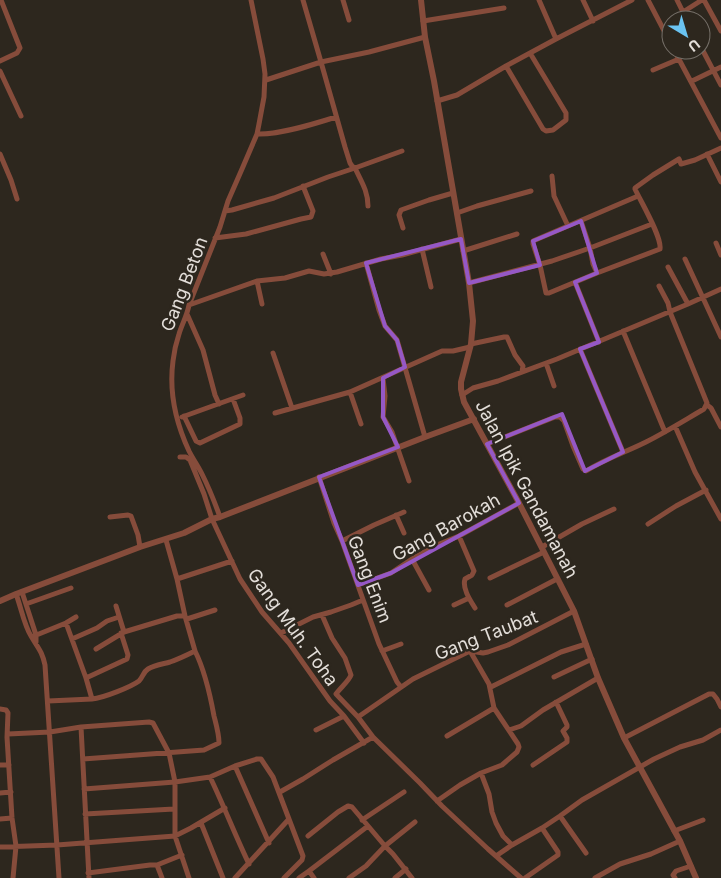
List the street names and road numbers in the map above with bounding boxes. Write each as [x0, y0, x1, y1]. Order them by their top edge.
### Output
street label: Gang Beton [156, 234, 212, 334]
street label: Jalan Ipik Gandamanah [471, 397, 583, 581]
street label: Gang Barokah [388, 489, 504, 565]
street label: Gang Enim [344, 532, 396, 626]
street label: Gang Muh. Toha [243, 564, 343, 690]
street label: Gang Taubat [432, 606, 541, 664]

